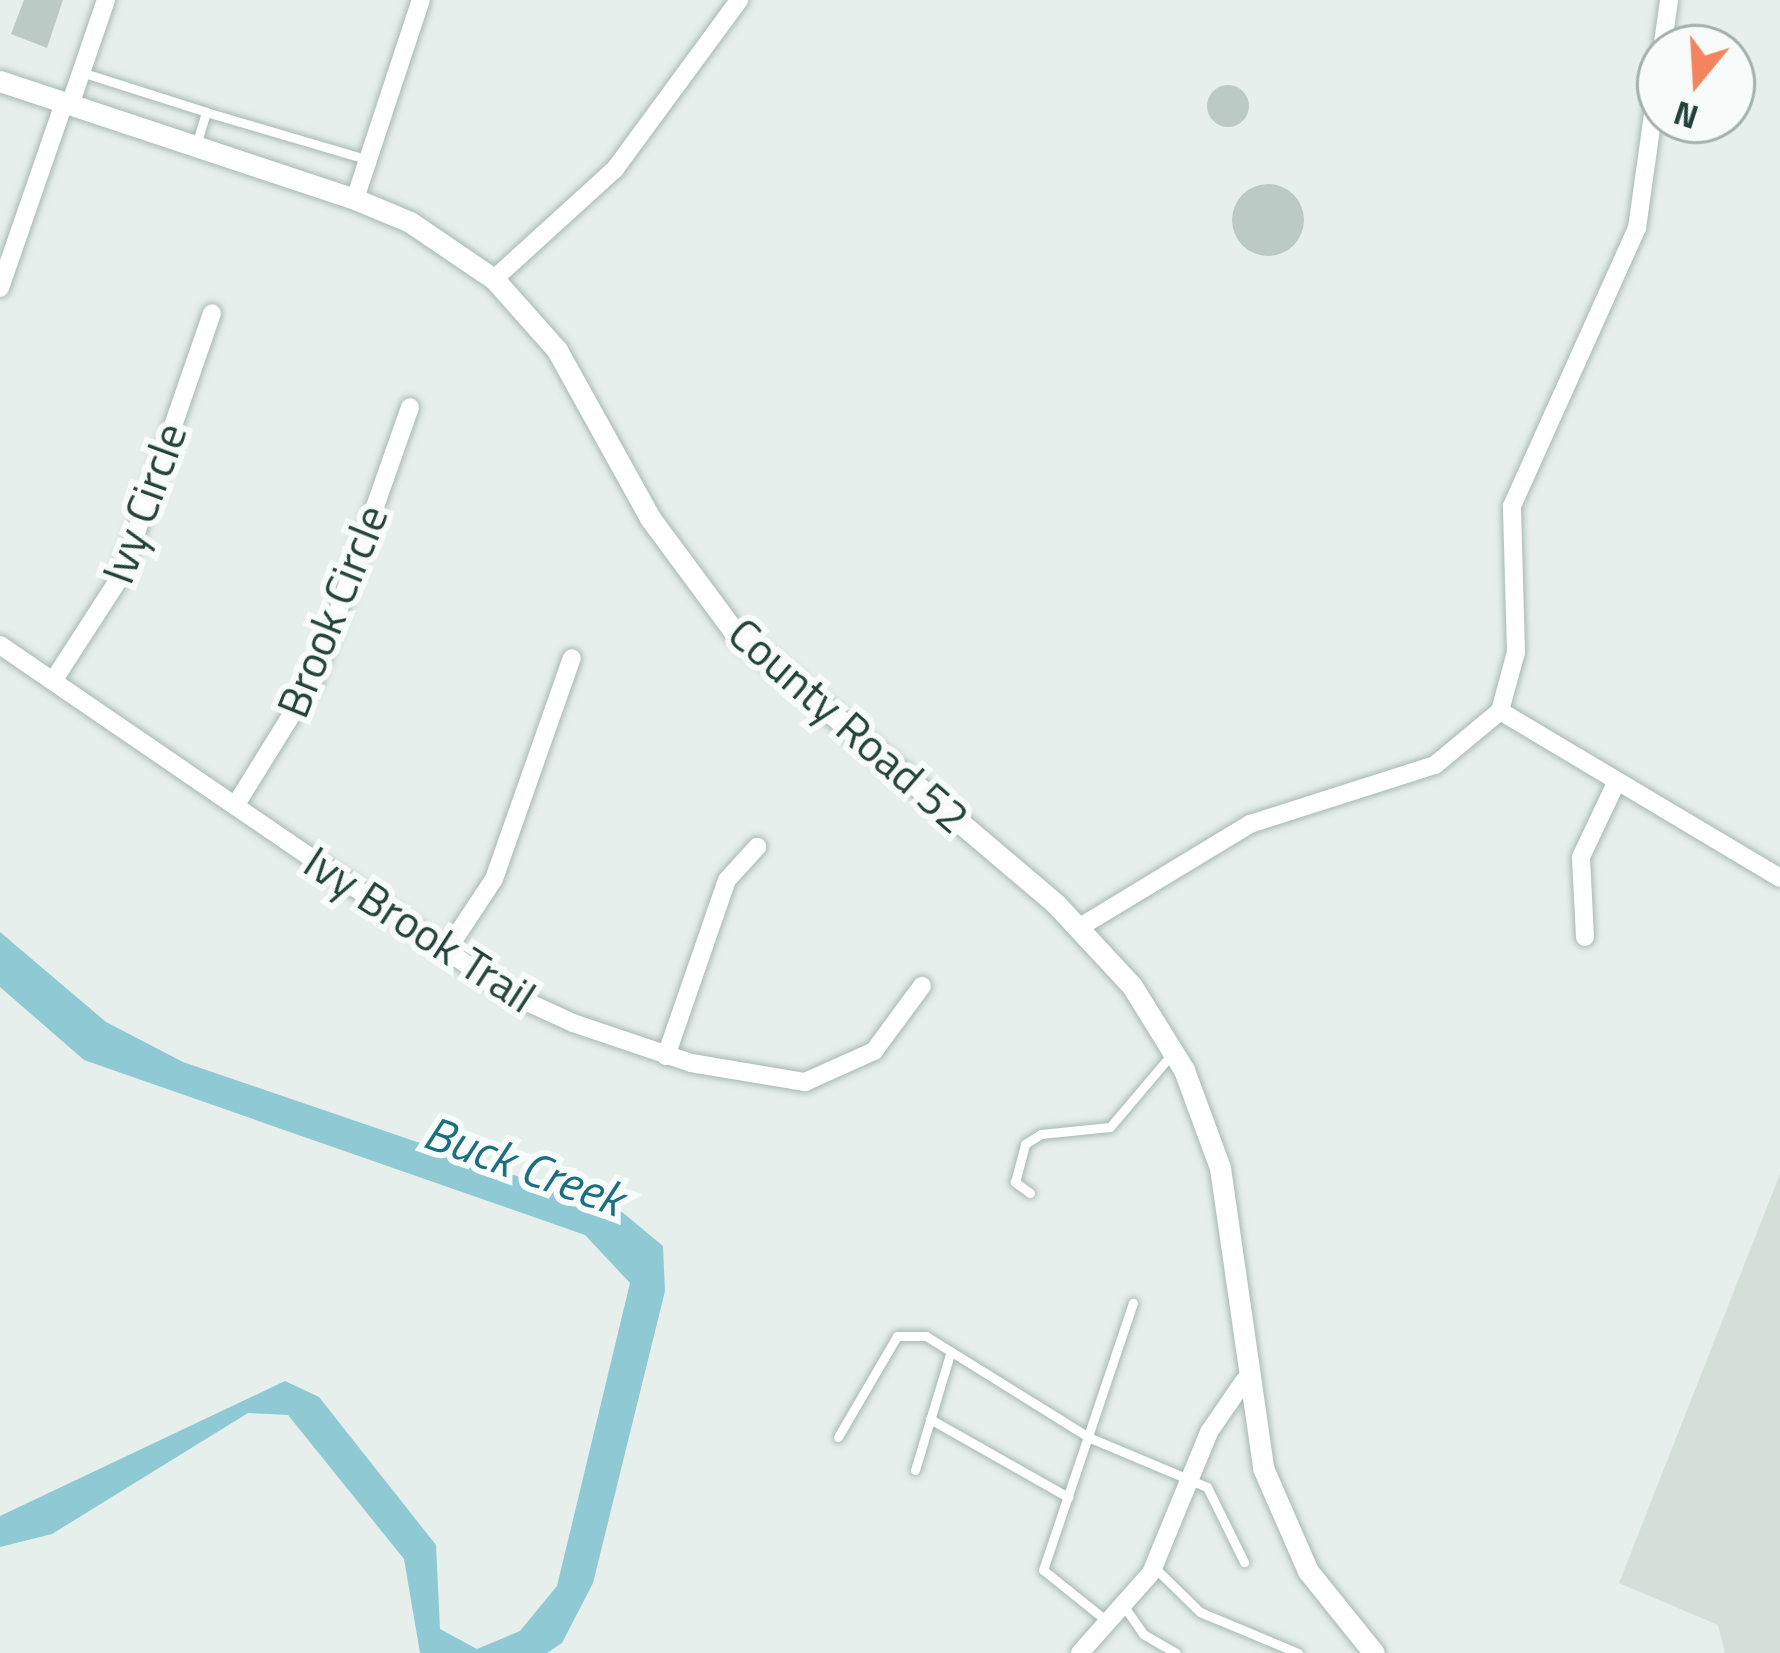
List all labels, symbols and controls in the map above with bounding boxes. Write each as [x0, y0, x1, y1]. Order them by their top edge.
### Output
north arrow [1636, 24, 1756, 144]
text: N [1667, 88, 1704, 143]
street label: Ivy Circle [90, 416, 198, 590]
street label: Brook Circle [265, 497, 399, 725]
street label: County Road 52 [718, 606, 980, 844]
street label: Ivy Brook Trail [294, 834, 546, 1024]
water label: Buck Creek [417, 1102, 631, 1228]

